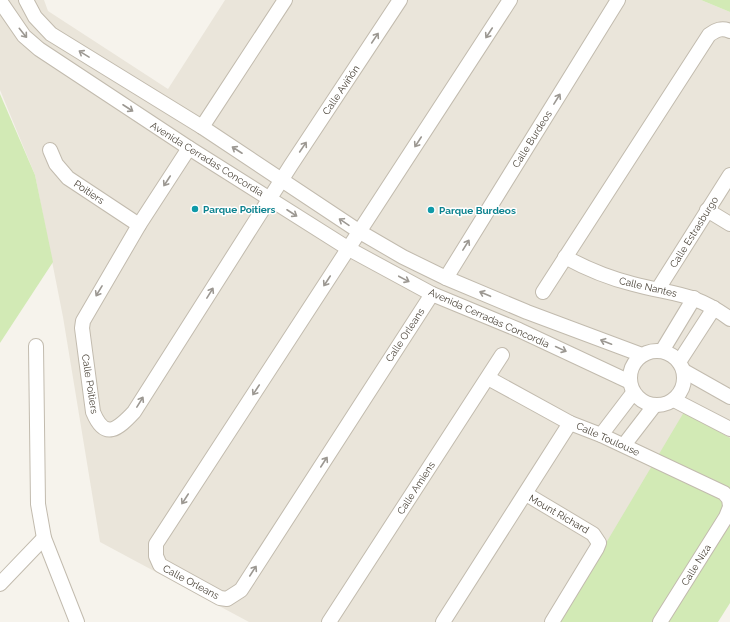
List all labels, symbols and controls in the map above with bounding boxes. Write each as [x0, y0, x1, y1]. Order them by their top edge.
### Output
one-way arrow [19, 27, 27, 38]
one-way arrow [484, 27, 492, 39]
one-way arrow [371, 33, 379, 44]
one-way arrow [78, 50, 90, 58]
street label: Calle Aviñón [320, 63, 362, 117]
one-way arrow [553, 94, 561, 105]
one-way arrow [122, 104, 133, 112]
street label: Calle Burdeos [510, 108, 554, 169]
street label: Avenida Cerradas Concordia [148, 120, 266, 198]
one-way arrow [414, 136, 422, 147]
one-way arrow [299, 142, 307, 153]
one-way arrow [231, 145, 242, 154]
one-way arrow [163, 175, 172, 186]
street label: Poitiers [72, 178, 106, 206]
street label: Calle Estrasburgo [668, 194, 720, 270]
marker: Parque Poitiers [190, 204, 200, 214]
place label: Parque Poitiers [203, 204, 276, 215]
marker: Parque Burdeos [426, 205, 436, 215]
place label: Parque Burdeos [439, 205, 516, 216]
one-way arrow [286, 209, 298, 217]
one-way arrow [339, 218, 350, 226]
one-way arrow [462, 240, 470, 251]
one-way arrow [323, 275, 331, 286]
one-way arrow [398, 275, 410, 283]
street label: Calle Nantes [618, 275, 678, 299]
one-way arrow [95, 285, 103, 297]
street label: Avenida Cerradas Concordia [427, 286, 551, 350]
one-way arrow [206, 288, 214, 299]
one-way arrow [479, 290, 491, 298]
street label: Calle Orleans [384, 306, 427, 364]
one-way arrow [600, 337, 612, 345]
one-way arrow [554, 346, 566, 353]
street label: Calle Poitiers [80, 353, 100, 415]
one-way arrow [252, 384, 260, 395]
one-way arrow [136, 397, 145, 408]
street label: Calle Toulouse [575, 420, 641, 458]
one-way arrow [320, 456, 328, 468]
street label: Calle Amiens [395, 459, 437, 516]
street label: Mount Richard [527, 492, 591, 536]
one-way arrow [181, 493, 189, 504]
street label: Calle Niza [679, 542, 713, 588]
street label: Calle Orleans [161, 563, 221, 601]
one-way arrow [249, 566, 257, 577]

